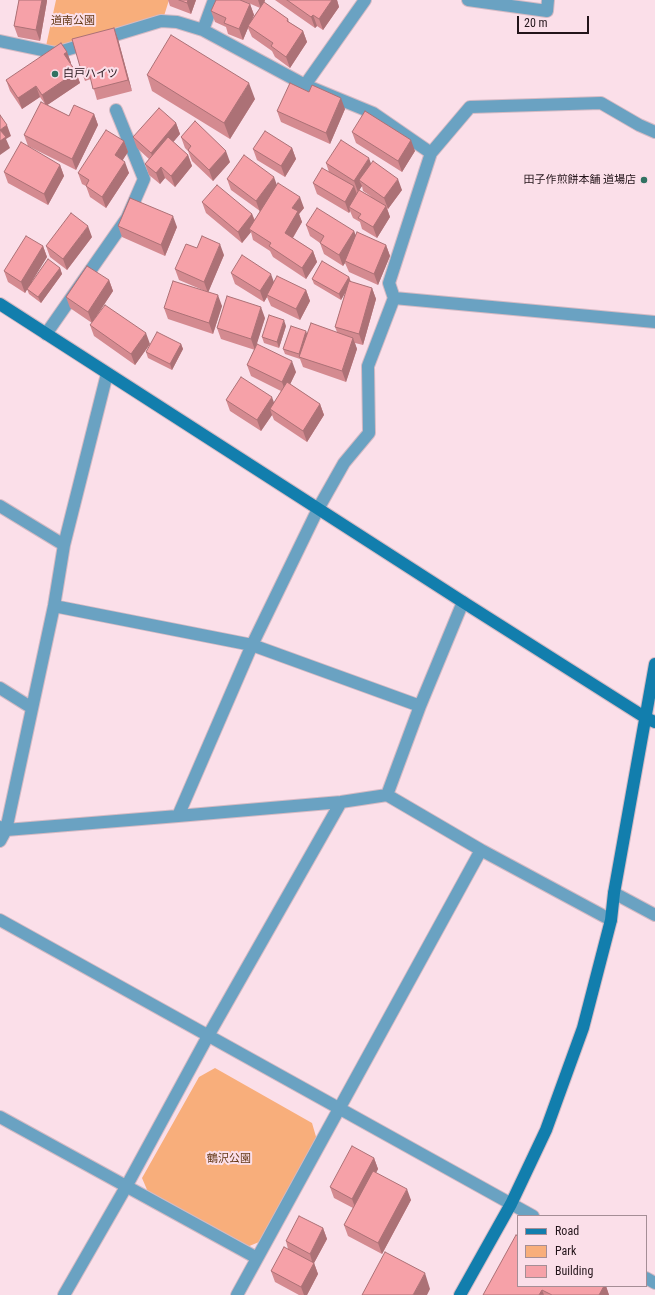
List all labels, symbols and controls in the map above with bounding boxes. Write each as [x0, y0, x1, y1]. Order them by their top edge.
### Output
scale bar [519, 8, 591, 34]
park label: 道南公園 [51, 14, 95, 28]
text: 20 m [524, 16, 548, 30]
place label: 白戸ハイツ [63, 67, 118, 81]
marker: 白戸ハイツ [50, 69, 60, 79]
place label: 田子作煎餅本舗 道場店 [523, 173, 636, 187]
marker: 田子作煎餅本舗 道場店 [639, 175, 649, 185]
park label: 鶴沢公園 [207, 1152, 251, 1166]
legend [517, 1215, 647, 1287]
text: Road [555, 1224, 579, 1238]
text: Park [555, 1244, 576, 1258]
text: Building [555, 1264, 593, 1278]

